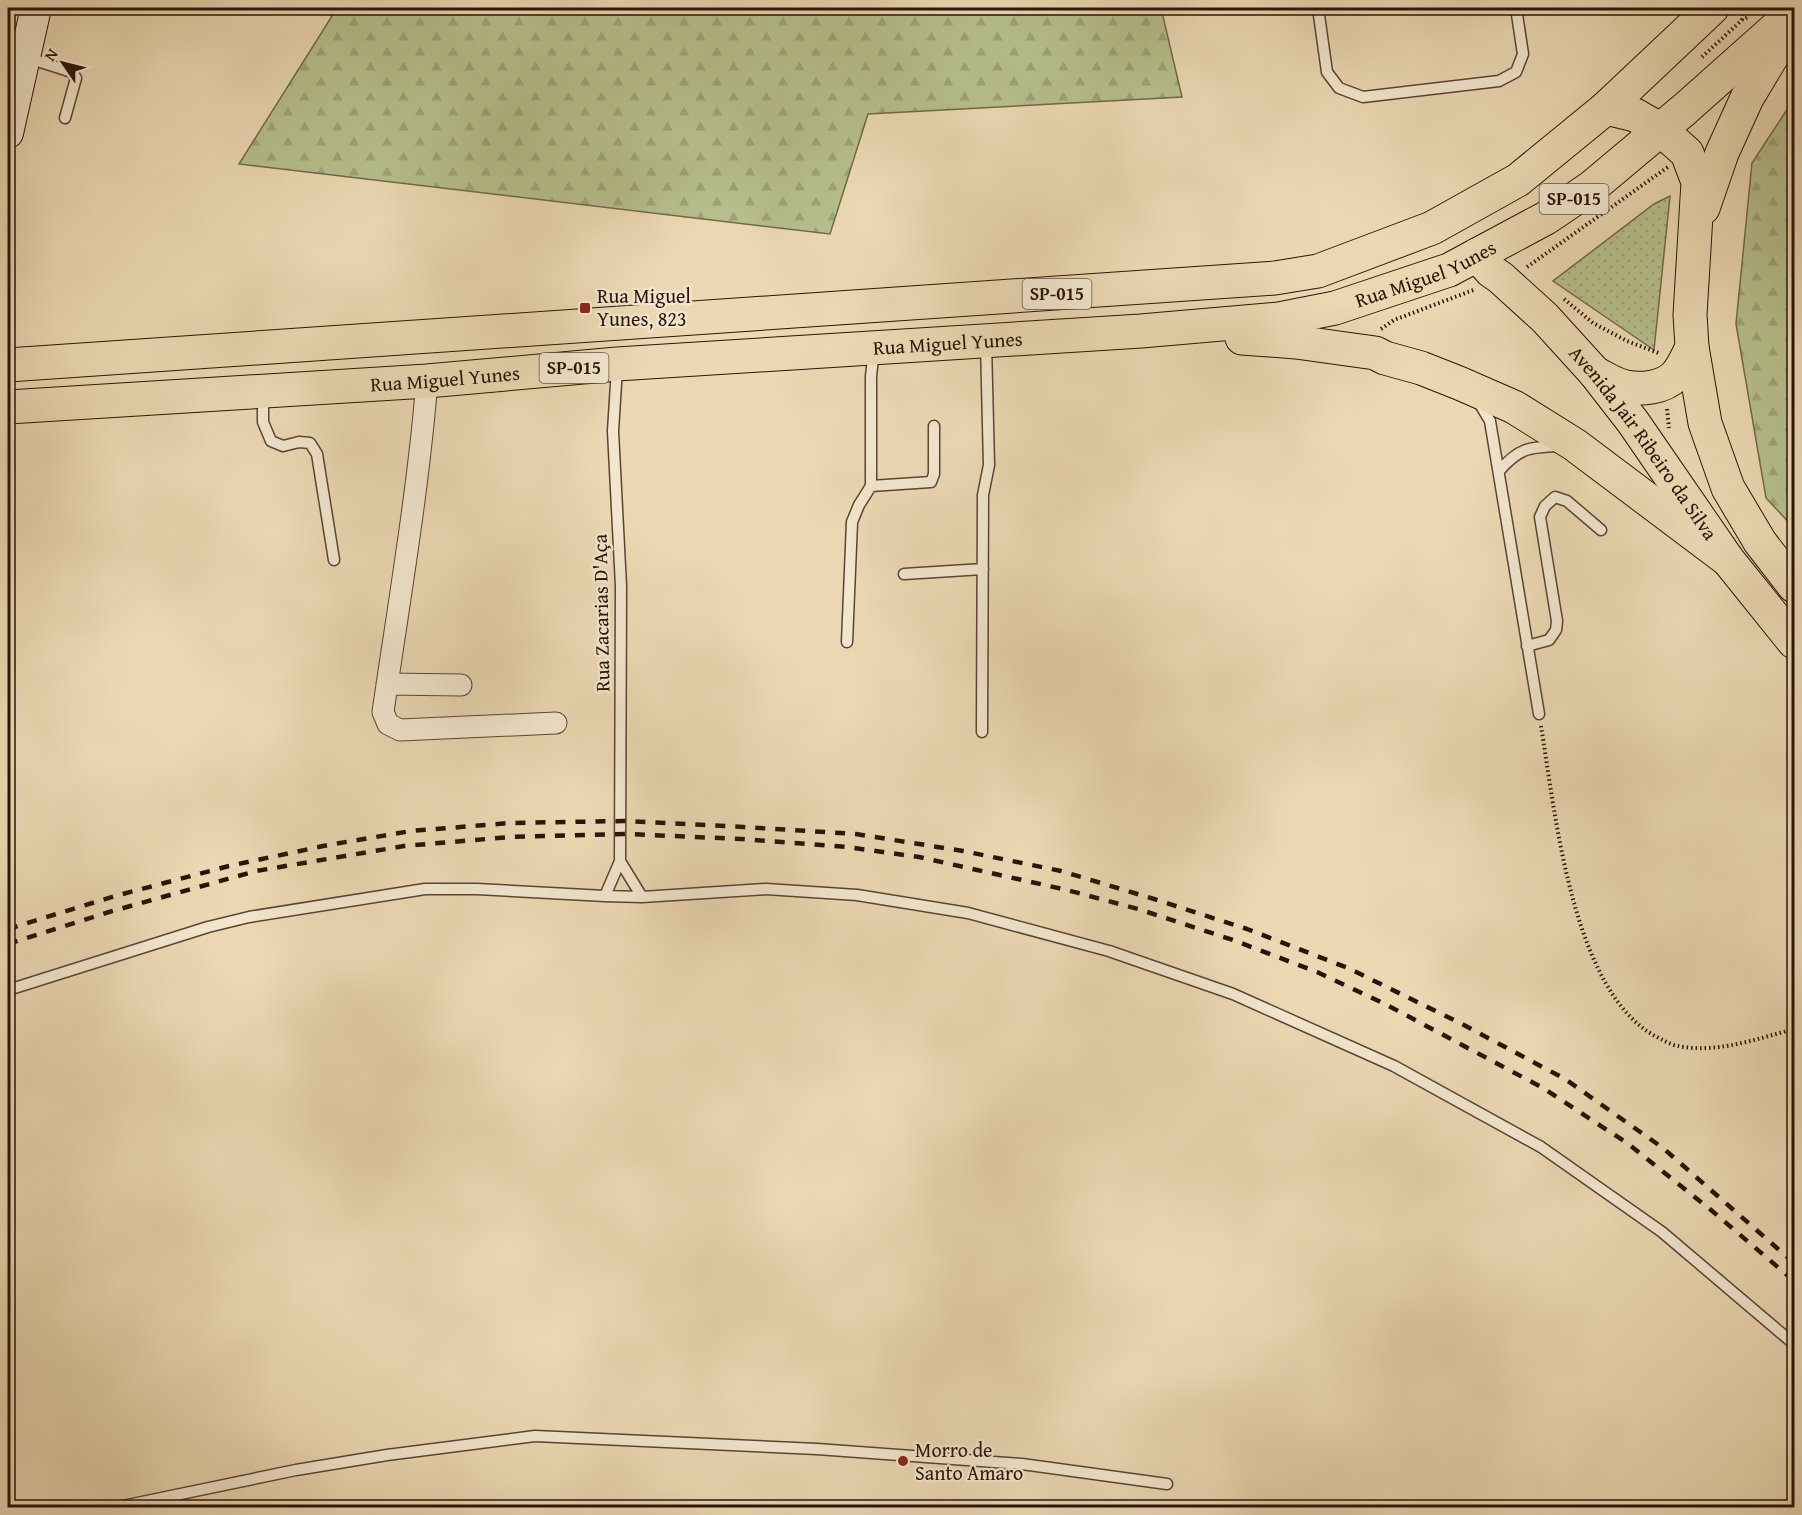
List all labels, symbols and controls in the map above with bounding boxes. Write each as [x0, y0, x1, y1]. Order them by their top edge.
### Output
north arrow [33, 33, 93, 93]
text: N [38, 43, 64, 66]
road number: SP-015 [1540, 184, 1608, 214]
street label: Rua Miguel Yunes [1351, 232, 1501, 314]
road number: SP-015 [1022, 279, 1092, 309]
place label: Rua Miguel Yunes, 823 [597, 281, 691, 333]
marker: Rua Miguel Yunes, 823 [578, 301, 592, 315]
street label: Rua Miguel Yunes [872, 323, 1023, 362]
street label: Avenida Jair Ribeiro da Silva [1563, 339, 1725, 546]
road number: SP-015 [540, 353, 608, 383]
street label: Rua Miguel Yunes [369, 358, 521, 398]
street label: Rua Zacarias D'Aça [585, 533, 616, 692]
place label: Morro de Santo Amaro [915, 1435, 1023, 1487]
marker: Morro de Santo Amaro [896, 1454, 910, 1468]

